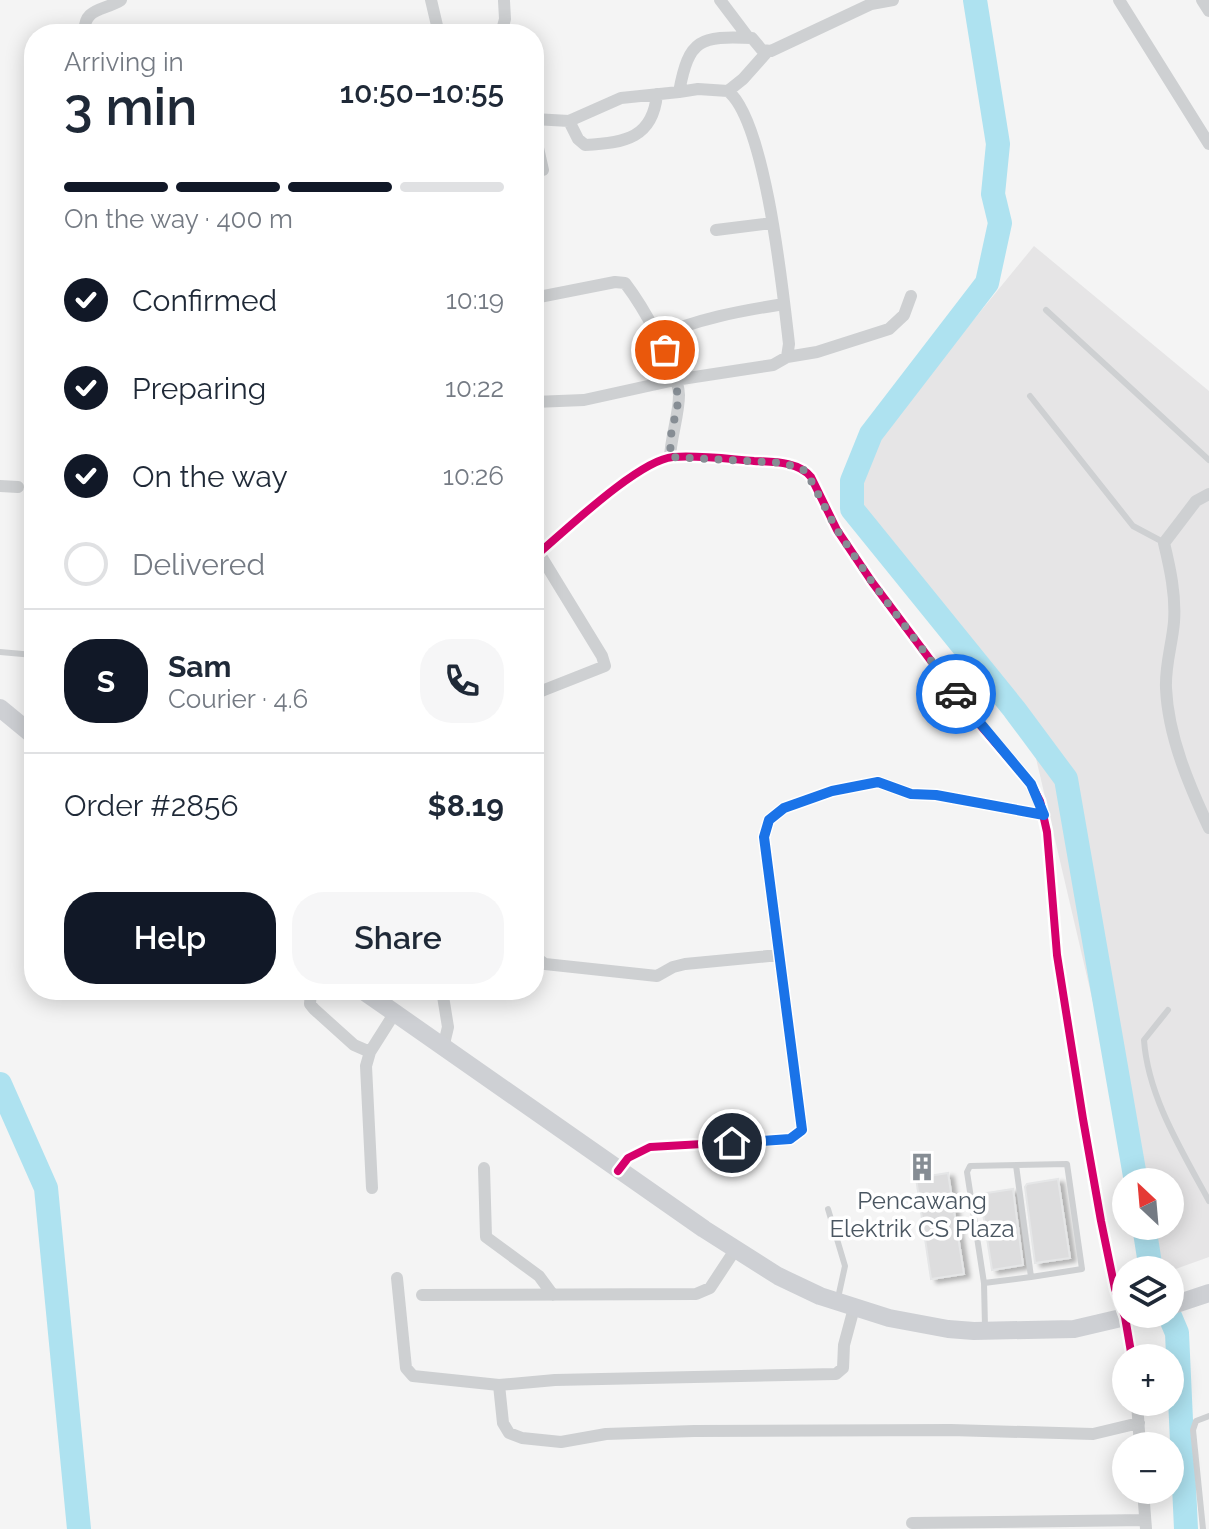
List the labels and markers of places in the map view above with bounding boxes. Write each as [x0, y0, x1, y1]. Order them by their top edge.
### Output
pin [631, 316, 699, 384]
pin [698, 1109, 766, 1177]
building icon: Pencawang Elektrik CS Plaza [907, 1152, 937, 1182]
place label: Pencawang Elektrik CS Plaza [829, 1186, 1015, 1243]

